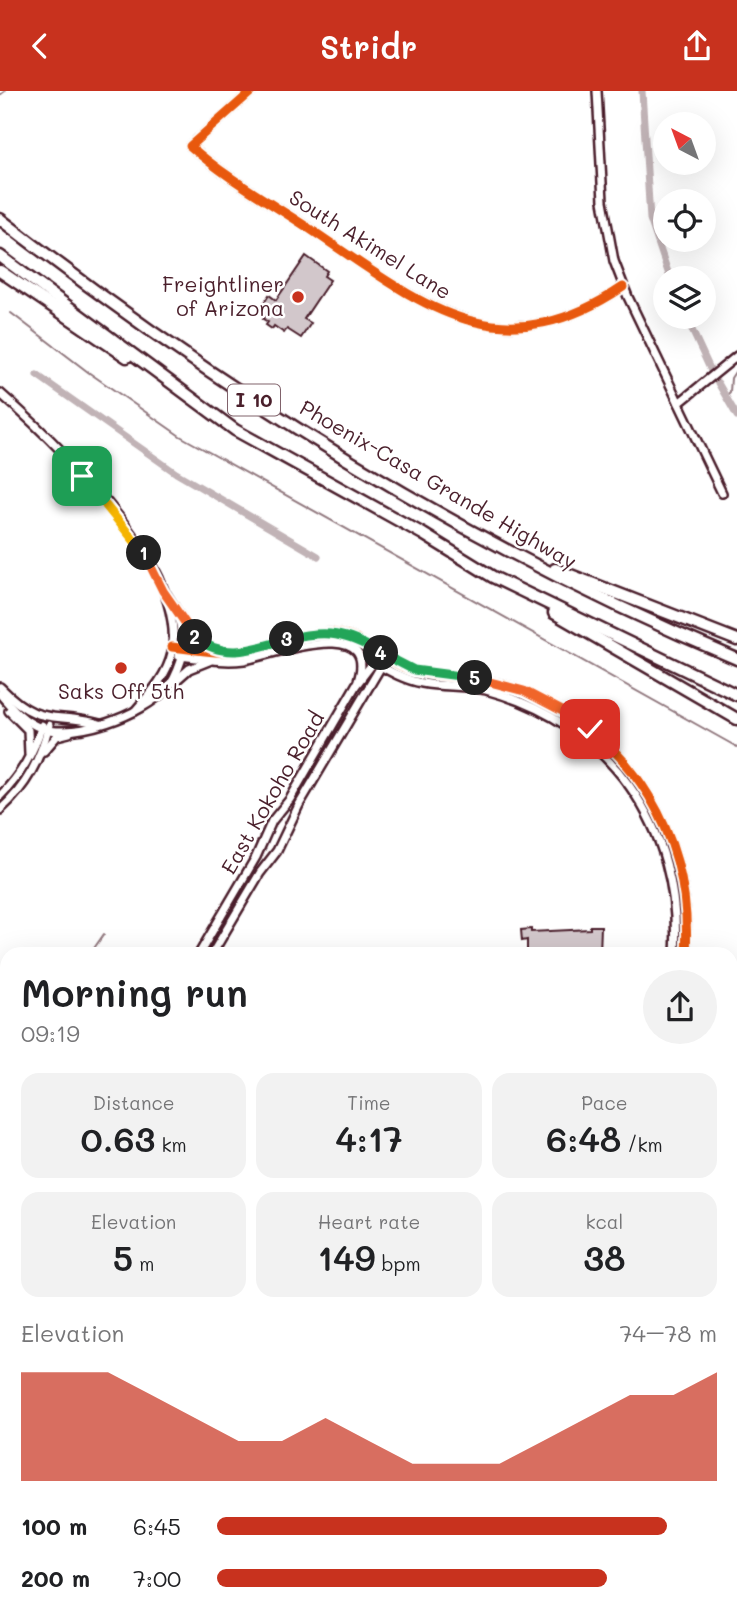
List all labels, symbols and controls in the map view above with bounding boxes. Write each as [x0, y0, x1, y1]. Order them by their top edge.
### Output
text: Stridr [320, 25, 417, 67]
icon: back [21, 27, 59, 65]
icon: share [678, 27, 716, 65]
north arrow [653, 112, 716, 175]
map controls [653, 112, 716, 329]
street label: South Akimel Lane [285, 183, 457, 305]
button: locate [653, 189, 716, 252]
button: layers [653, 266, 716, 329]
place label: Freightliner of Arizona [162, 270, 284, 321]
marker: Freightliner of Arizona [290, 289, 306, 305]
road number: I 10 [228, 385, 280, 415]
street label: Phoenix-Casa Grande Highway [295, 393, 582, 574]
pin [52, 446, 112, 506]
icon: arrive [63, 457, 101, 495]
pin: 1 [127, 535, 162, 571]
text: 1 [139, 540, 148, 565]
pin: 2 [178, 619, 212, 655]
pin: 3 [270, 621, 304, 657]
text: 2 [189, 624, 200, 649]
text: 3 [281, 626, 292, 651]
pin: 4 [364, 635, 398, 671]
text: 4 [374, 640, 387, 665]
marker: Saks Off 5th [113, 660, 129, 676]
pin: 5 [458, 661, 492, 695]
text: 5 [469, 665, 480, 690]
place label: Saks Off 5th [58, 677, 184, 704]
pin [560, 699, 620, 759]
street label: East Kokoho Road [214, 706, 329, 878]
icon: check [571, 710, 609, 748]
text: Morning run [21, 967, 248, 1017]
button: share [643, 970, 717, 1044]
text: 09:19 [21, 1018, 80, 1048]
text: Distance [93, 1090, 175, 1115]
text: Time [347, 1090, 391, 1115]
text: Pace [581, 1090, 628, 1115]
text: 0.63 [81, 1115, 155, 1161]
text: 4:17 [335, 1115, 403, 1161]
text: 6:48 [546, 1115, 621, 1161]
text: km [155, 1132, 187, 1157]
text: /km [621, 1132, 663, 1157]
text: Elevation [91, 1209, 176, 1234]
text: Heart rate [318, 1209, 420, 1234]
text: kcal [585, 1209, 623, 1234]
text: 5 [113, 1234, 133, 1280]
text: 149 [317, 1234, 376, 1280]
text: 38 [583, 1234, 626, 1280]
text: m [133, 1251, 155, 1276]
text: bpm [376, 1251, 421, 1276]
text: Elevation [21, 1318, 124, 1348]
text: 74–78 m [619, 1318, 717, 1348]
text: 100 m [21, 1511, 87, 1541]
text: 6:45 [133, 1511, 181, 1541]
text: 200 m [21, 1563, 90, 1593]
text: 7:00 [133, 1563, 181, 1593]

